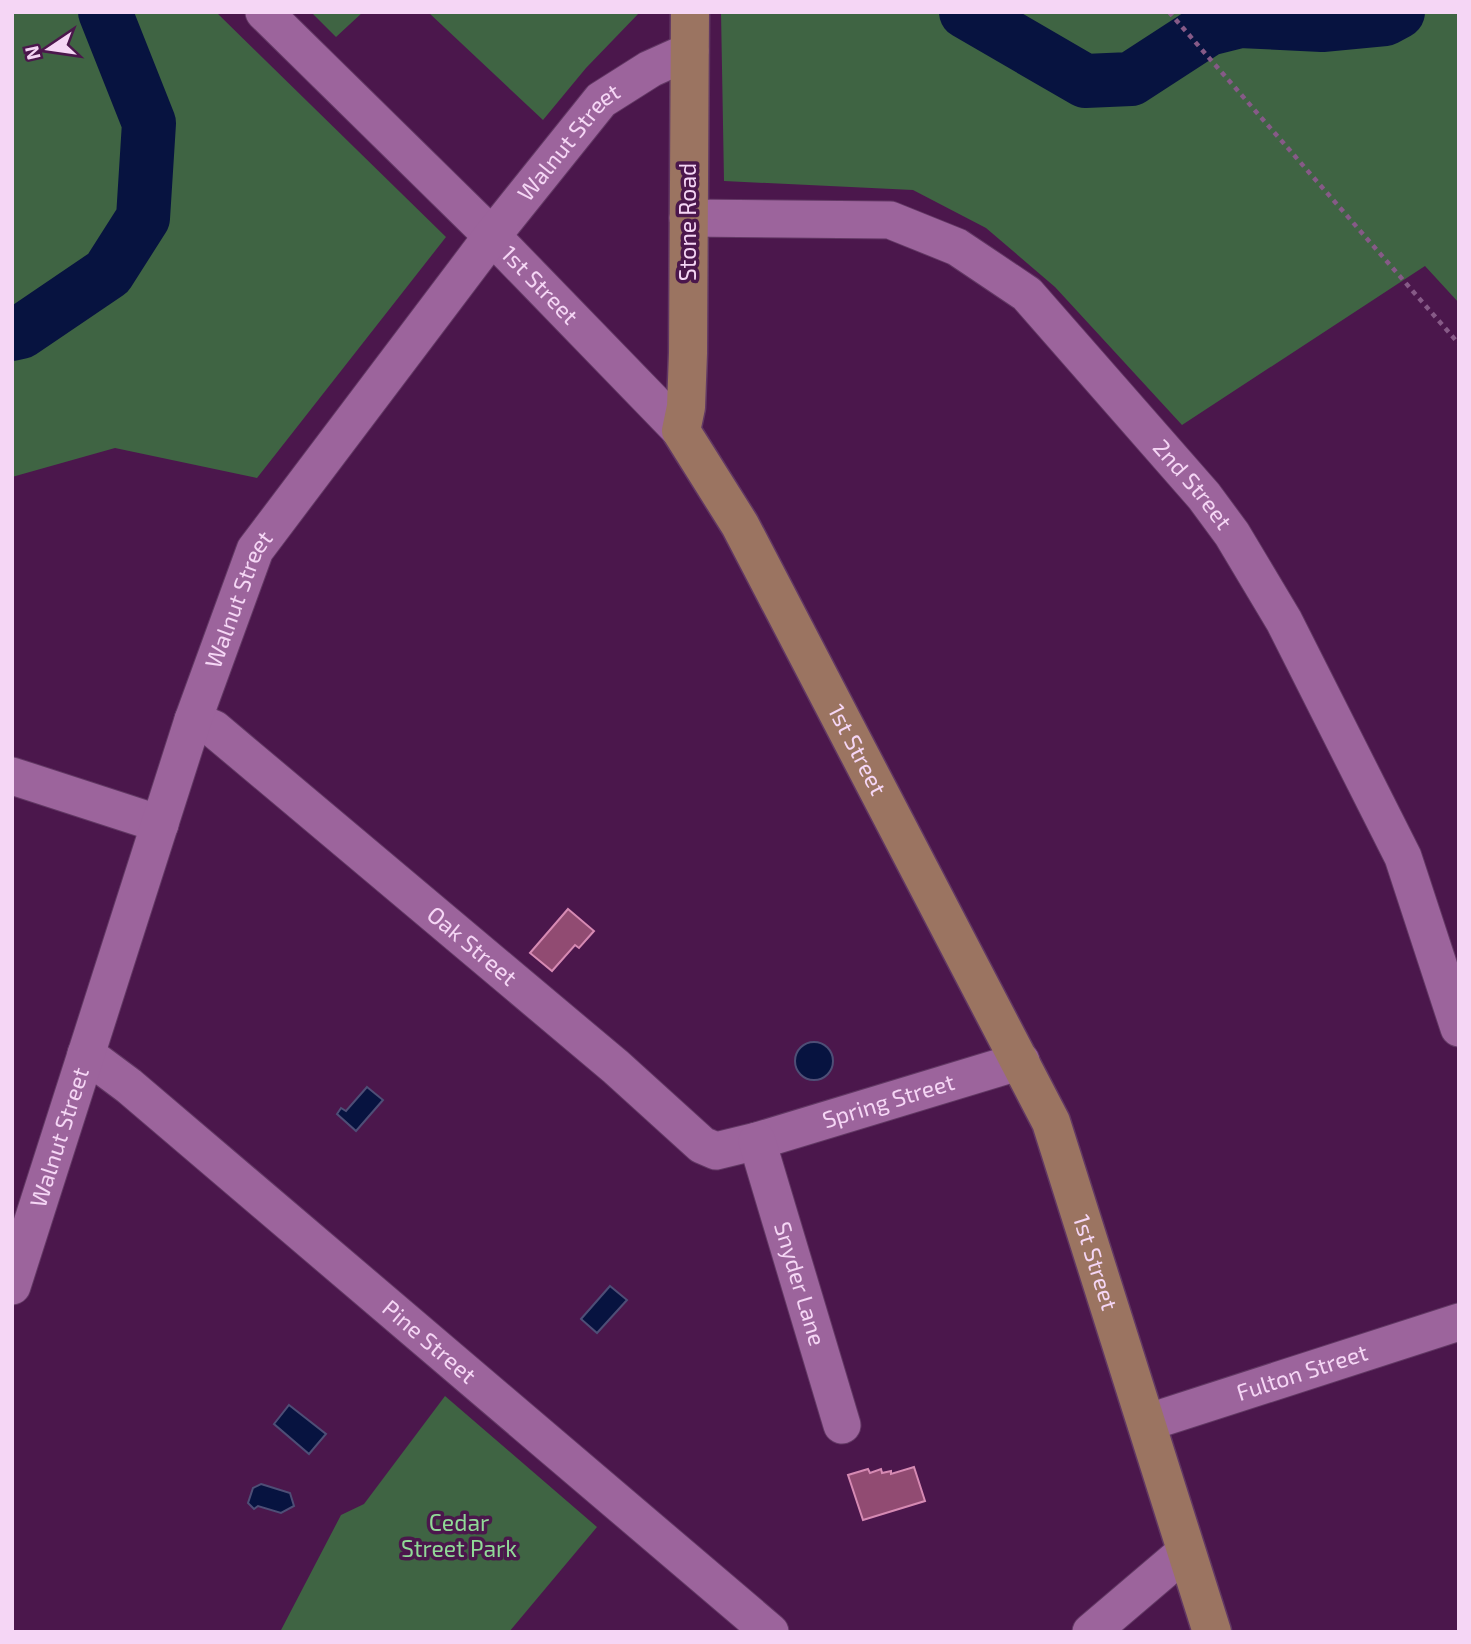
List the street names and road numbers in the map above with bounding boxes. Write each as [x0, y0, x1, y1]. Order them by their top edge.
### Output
street label: Walnut Street [511, 77, 625, 206]
street label: Stone Road [673, 163, 701, 281]
street label: 1st Street [496, 239, 585, 330]
street label: 2nd Street [1148, 433, 1239, 535]
street label: Walnut Street [198, 524, 278, 672]
street label: 1st Street [823, 699, 893, 800]
street label: Oak Street [422, 900, 523, 991]
street label: Walnut Street [23, 1063, 94, 1211]
street label: Spring Street [819, 1067, 958, 1133]
street label: 1st Street [1068, 1211, 1125, 1314]
street label: Snyder Lane [769, 1218, 832, 1349]
street label: Pine Street [377, 1293, 483, 1389]
street label: Fulton Street [1233, 1337, 1371, 1406]

